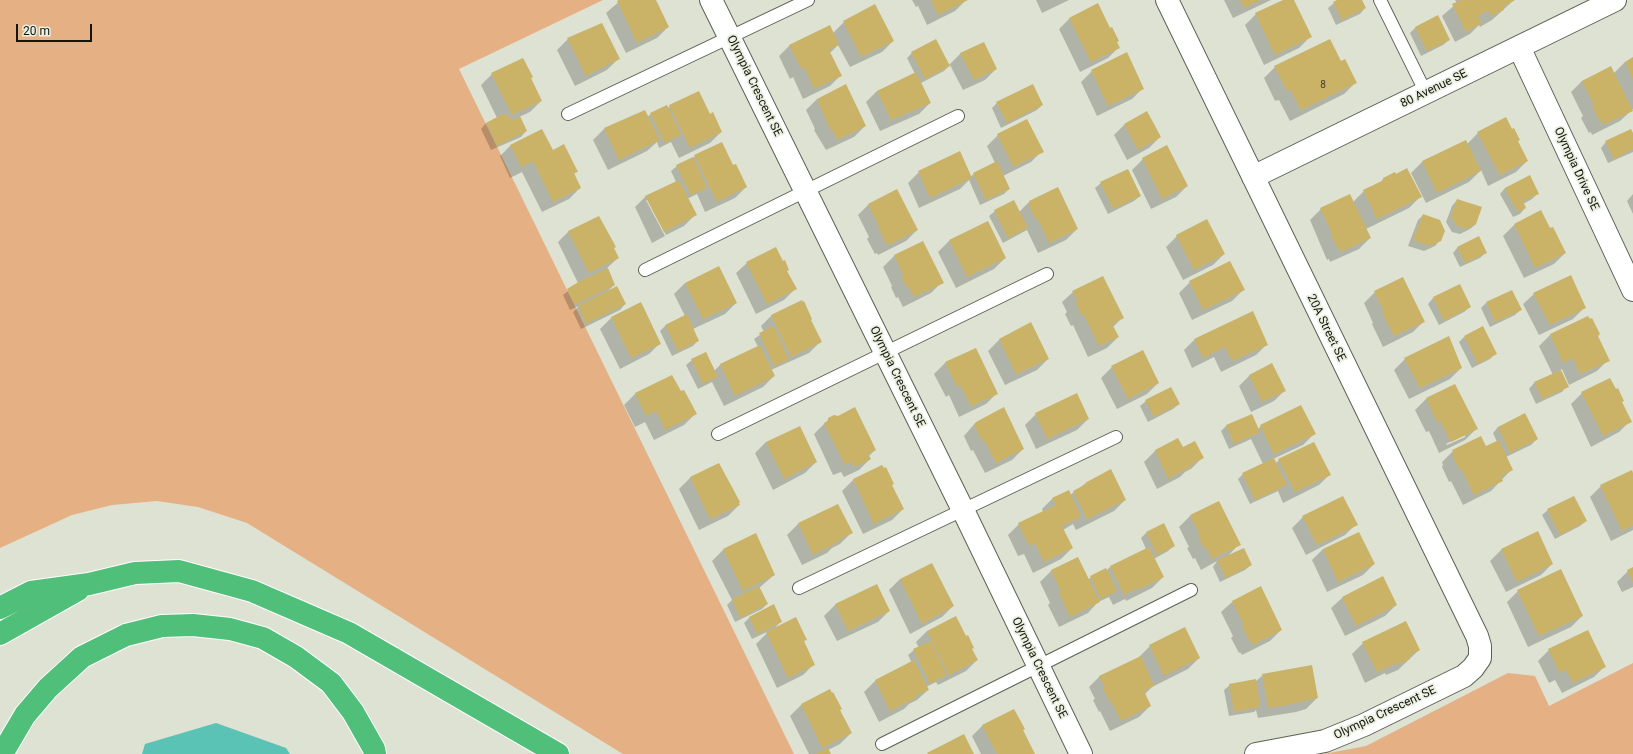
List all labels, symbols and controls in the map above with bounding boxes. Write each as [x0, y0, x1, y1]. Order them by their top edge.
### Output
scale bar [18, 16, 94, 42]
text: 20 m [23, 24, 50, 38]
street label: Olympia Crescent SE [723, 33, 785, 139]
street label: 80 Avenue SE [1398, 67, 1470, 111]
house number: 8 [1320, 79, 1326, 91]
street label: Olympia Drive SE [1550, 125, 1602, 213]
street label: 20A Street SE [1304, 292, 1348, 364]
street label: Olympia Crescent SE [866, 324, 928, 430]
street label: Olympia Crescent SE [1008, 615, 1070, 721]
street label: Olympia Crescent SE [1332, 683, 1438, 743]

